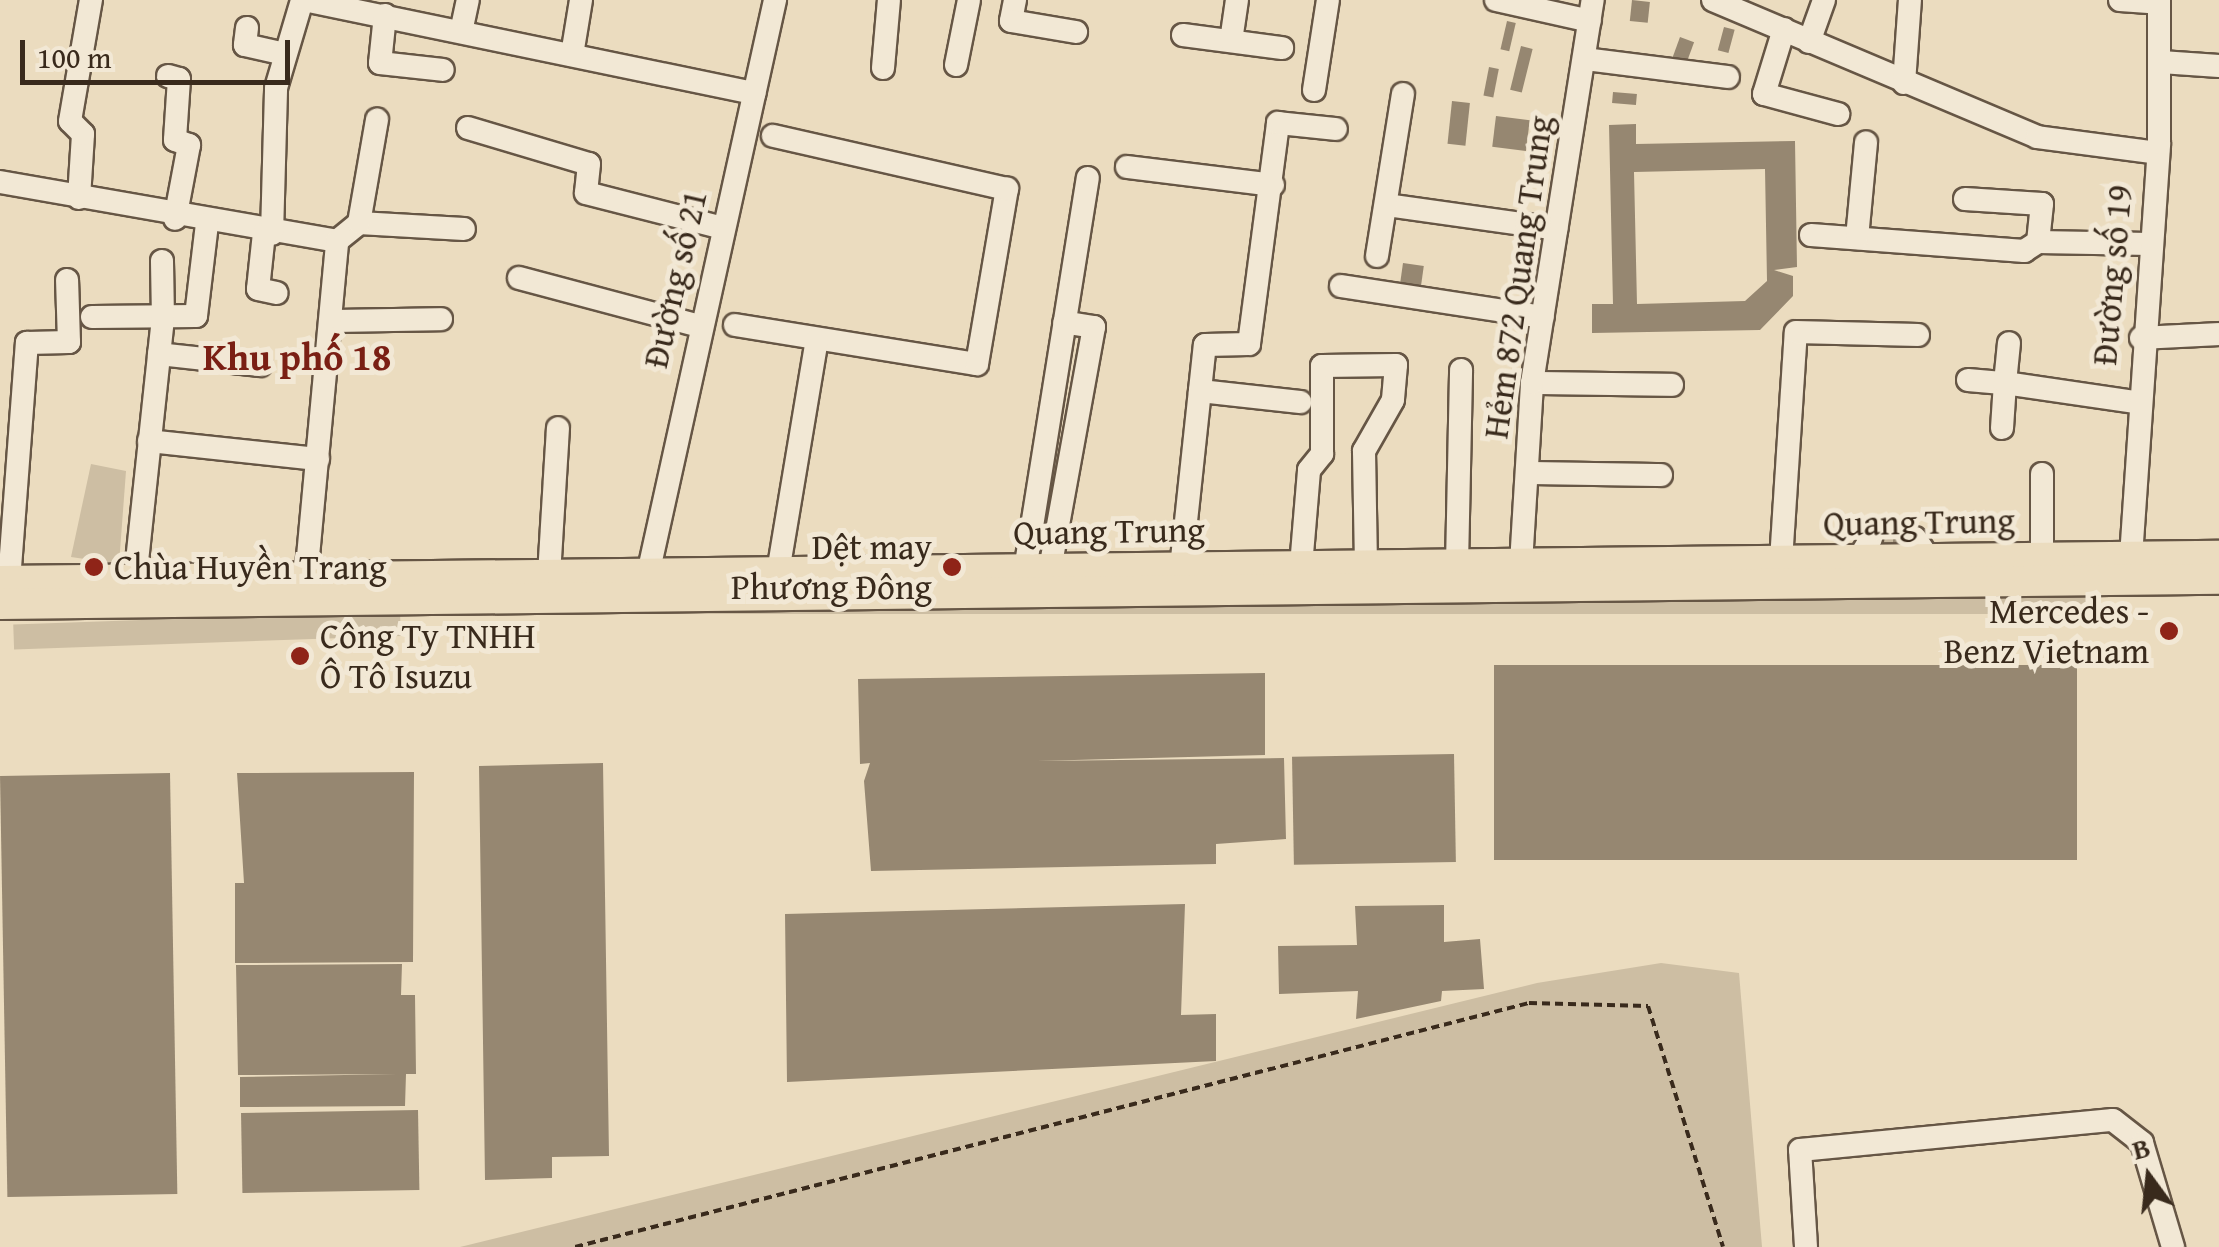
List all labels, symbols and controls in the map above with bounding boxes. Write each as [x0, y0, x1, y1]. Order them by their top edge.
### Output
scale bar [25, 20, 295, 82]
text: 100 m [37, 35, 111, 79]
street label: Hẻm 872 Quang Trung [1475, 113, 1561, 441]
street label: Đường số 19 [2083, 183, 2141, 367]
street label: Đường số 21 [634, 186, 716, 372]
district label: Khu phố 18 [203, 334, 391, 380]
street label: Quang Trung [1823, 499, 2015, 545]
street label: Quang Trung [1013, 508, 1205, 554]
place label: Dệt may Phương Đông [731, 526, 932, 608]
place label: Chùa Huyền Trang [114, 546, 387, 588]
marker: Chùa Huyền Trang [83, 556, 105, 578]
marker: Dệt may Phương Đông [941, 556, 963, 578]
place label: Mercedes - Benz Vietnam [1944, 590, 2149, 672]
place label: Công Ty TNHH Ô Tô Isuzu [320, 615, 535, 697]
marker: Mercedes - Benz Vietnam [2158, 620, 2180, 642]
marker: Công Ty TNHH Ô Tô Isuzu [289, 645, 311, 667]
text: B [2127, 1125, 2155, 1170]
north arrow [2099, 1127, 2199, 1227]

